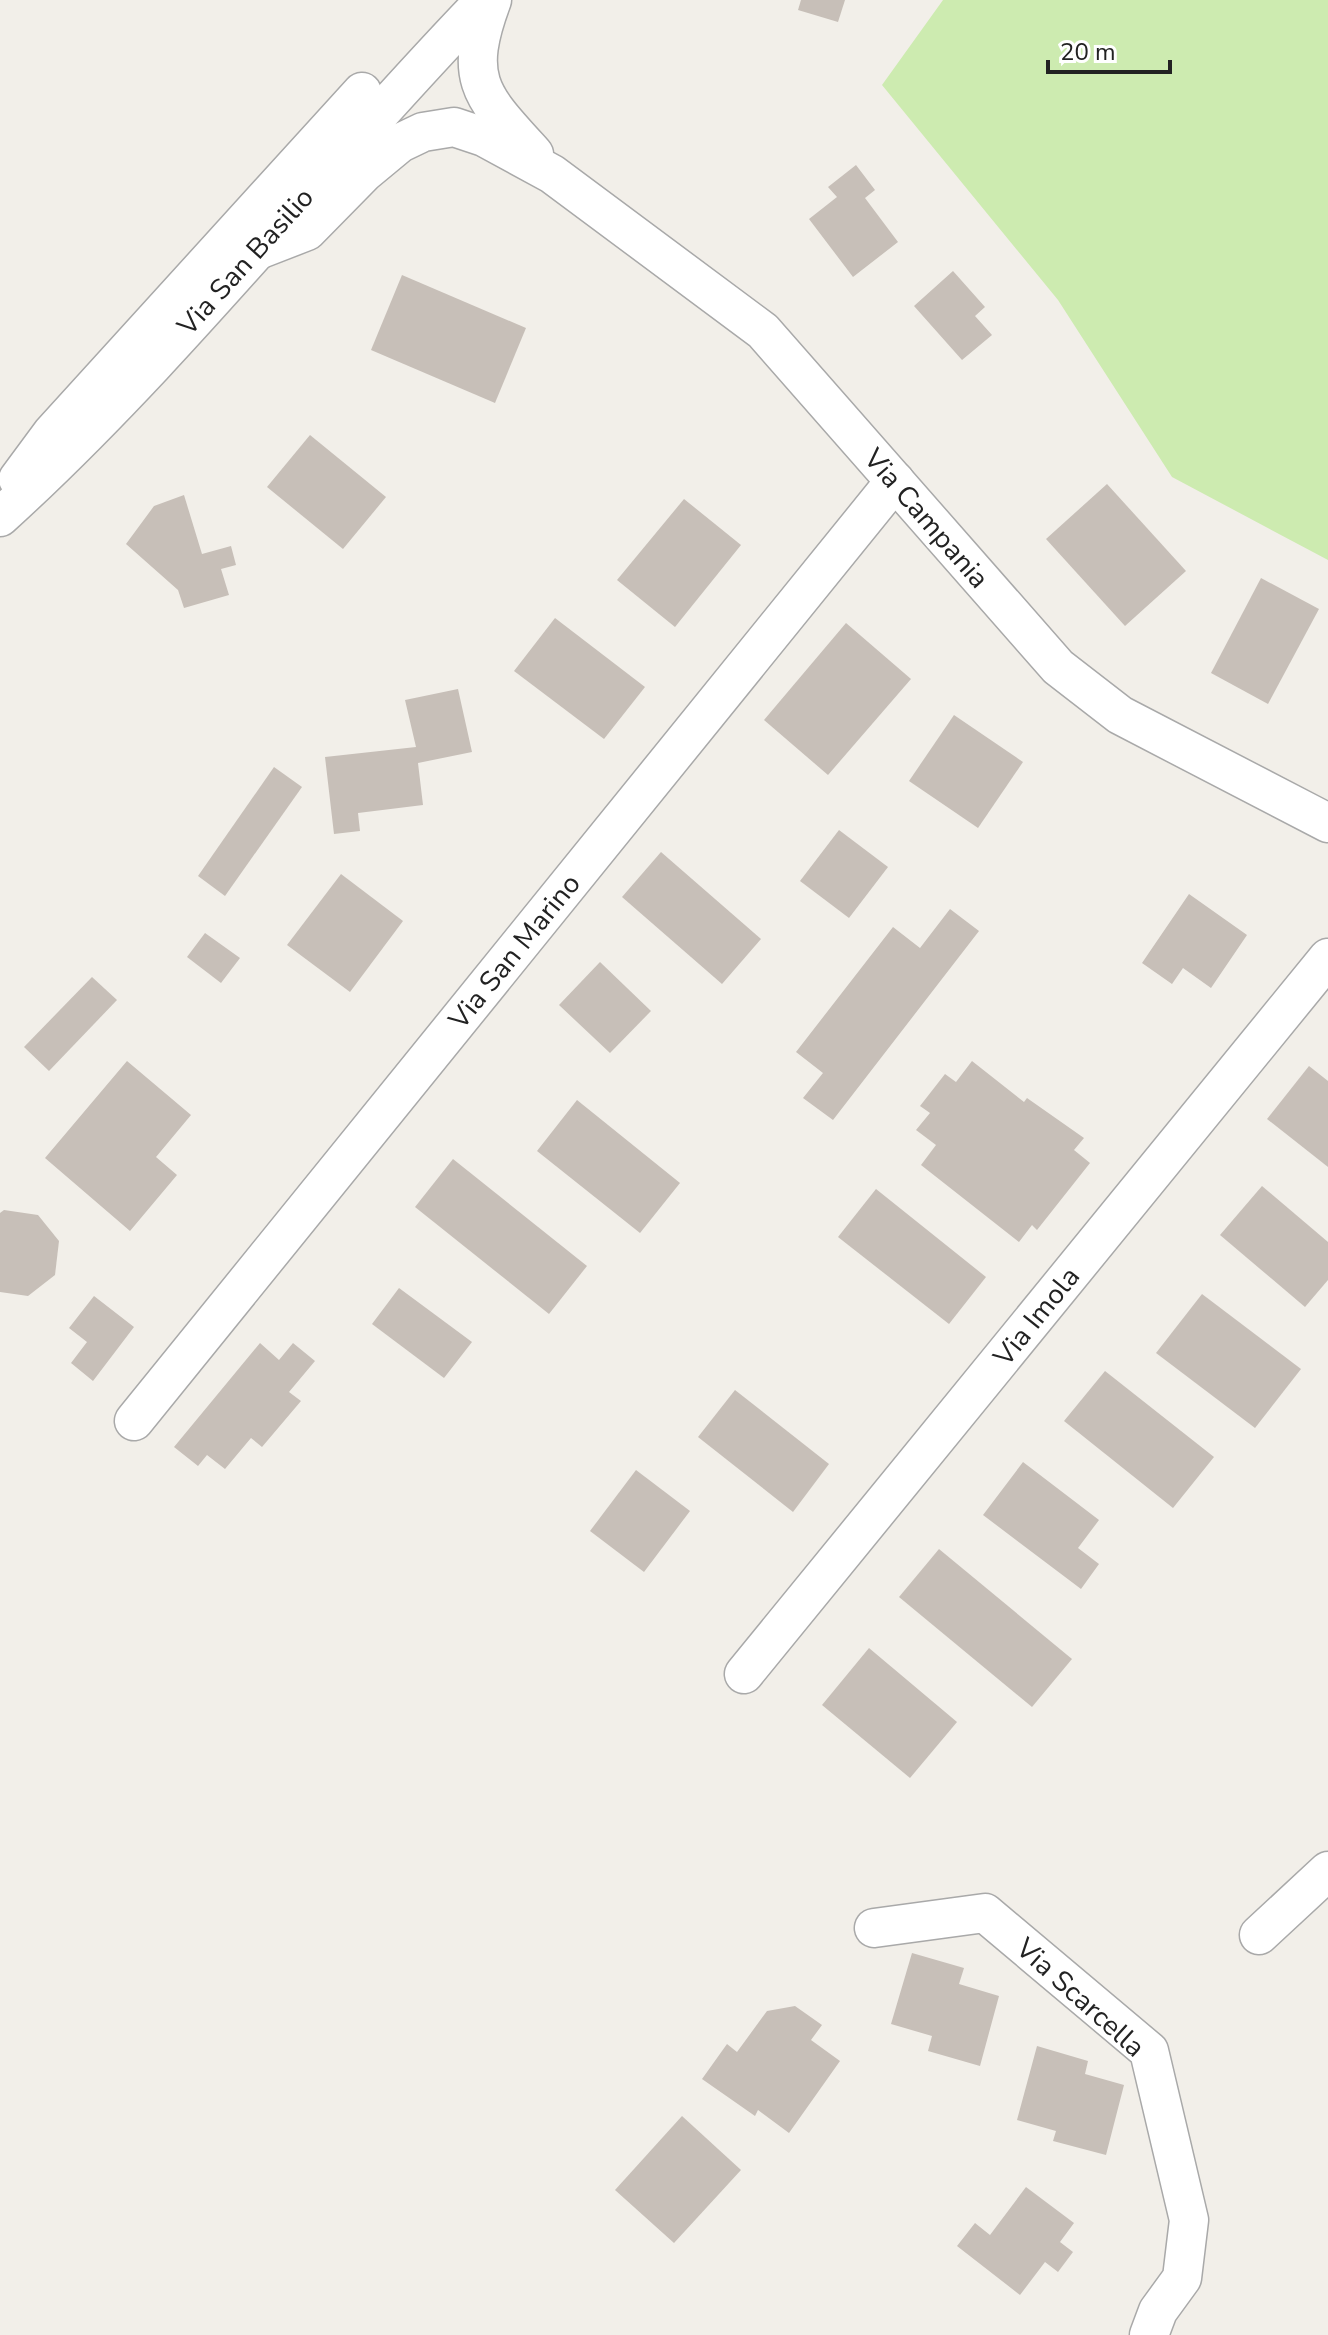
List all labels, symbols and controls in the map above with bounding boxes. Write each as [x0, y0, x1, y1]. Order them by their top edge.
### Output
scale bar [1048, 24, 1170, 74]
text: 20 m [1060, 36, 1116, 68]
street label: Via San Basilio [168, 179, 322, 345]
street label: Via Campania [854, 440, 997, 597]
street label: Via San Marino [440, 866, 589, 1038]
street label: Via Imola [984, 1259, 1089, 1375]
street label: Via Scarcella [1007, 1929, 1153, 2066]

